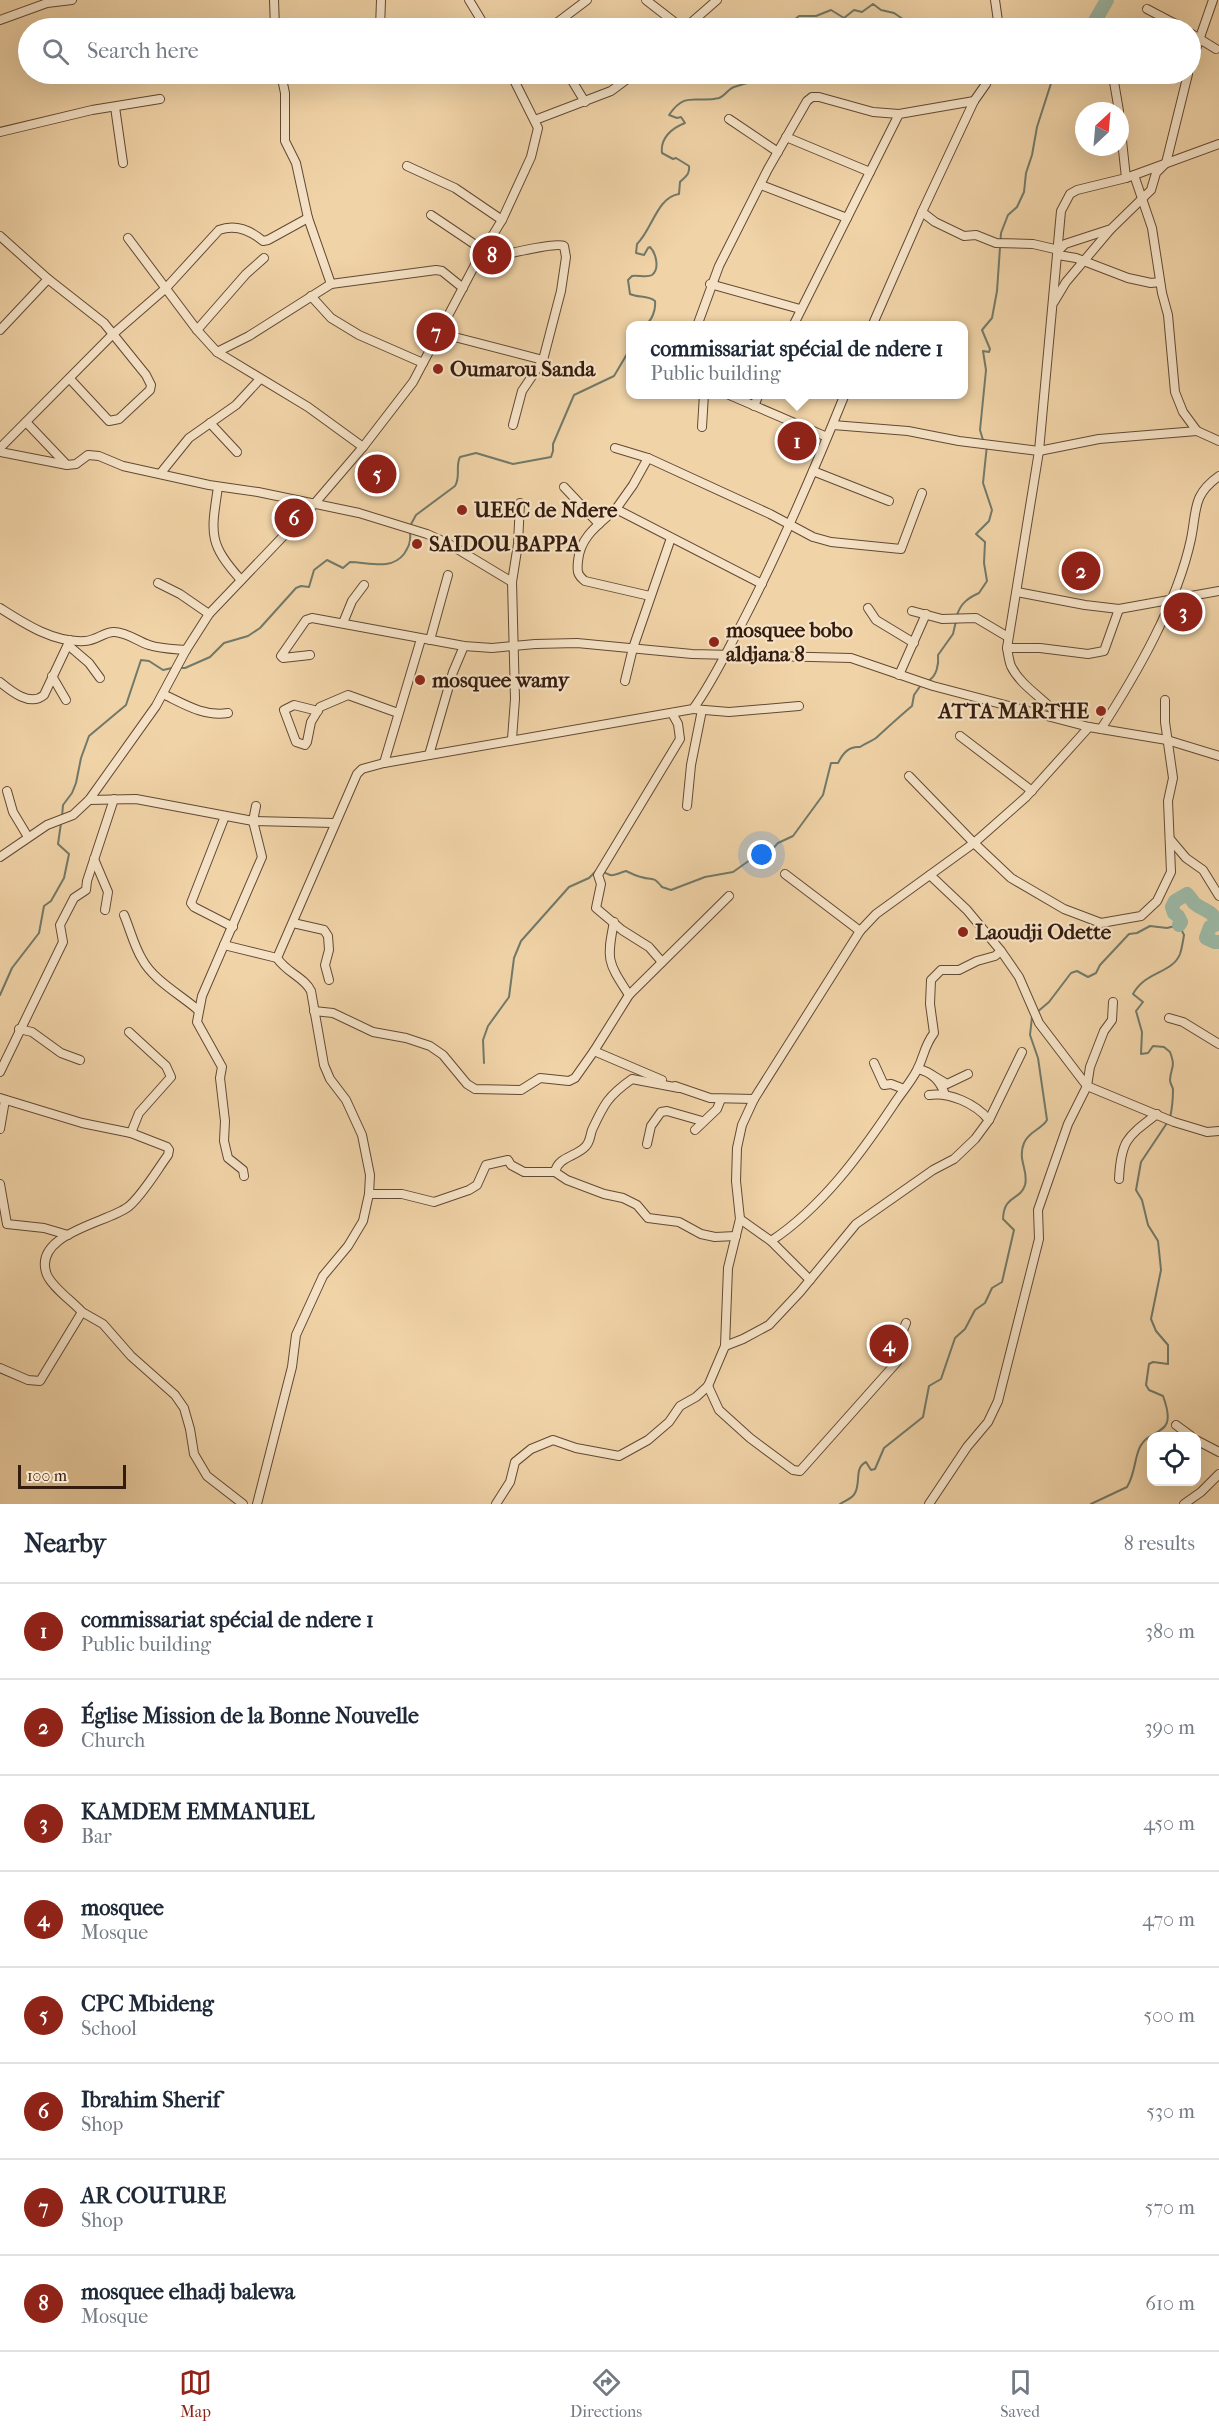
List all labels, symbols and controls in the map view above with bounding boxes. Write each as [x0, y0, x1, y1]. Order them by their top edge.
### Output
search box [18, 18, 1201, 84]
icon: search [39, 35, 72, 68]
text: Search here [87, 38, 199, 64]
north arrow [1075, 102, 1129, 156]
pin: 8 [472, 232, 512, 278]
pin: 7 [416, 310, 456, 354]
popup [626, 321, 968, 399]
text: commissariat spécial de ndere 1 [651, 336, 943, 362]
place label: Oumarou Sanda [450, 357, 596, 381]
marker: Oumarou Sanda [431, 362, 445, 376]
text: Public building [651, 362, 781, 385]
pin: 1 [778, 418, 816, 464]
pin: 5 [358, 452, 397, 496]
pin: 6 [274, 496, 314, 540]
place label: UEEC de Ndere [473, 498, 618, 522]
marker: UEEC de Ndere [455, 503, 469, 517]
place label: SAIDOU BAPPA [429, 532, 582, 556]
marker: SAIDOU BAPPA [410, 537, 424, 551]
pin: 2 [1062, 548, 1100, 594]
pin: 3 [1164, 590, 1202, 634]
place label: mosquee bobo aldjana 8 [725, 618, 853, 666]
marker: mosquee bobo aldjana 8 [707, 635, 721, 649]
place label: mosquee wamy [431, 668, 571, 692]
marker: mosquee wamy [413, 673, 427, 687]
place label: ATTA MARTHE [937, 699, 1089, 723]
marker: ATTA MARTHE [1094, 704, 1108, 718]
your location [747, 840, 776, 869]
place label: Laoudji Odette [975, 920, 1112, 944]
marker: Laoudji Odette [956, 925, 970, 939]
pin: 4 [870, 1322, 908, 1366]
map controls [1147, 1432, 1201, 1486]
button: locate [1147, 1432, 1201, 1486]
scale bar [18, 1462, 126, 1490]
text: 100 m [27, 1466, 67, 1485]
text: Nearby [24, 1528, 106, 1559]
text: 8 results [1124, 1532, 1195, 1555]
text: commissariat spécial de ndere 1 [81, 1607, 374, 1633]
text: 1 [40, 1620, 47, 1643]
text: 380 m [1145, 1620, 1195, 1643]
text: Public building [81, 1633, 211, 1656]
text: Église Mission de la Bonne Nouvelle [81, 1703, 419, 1729]
text: 2 [38, 1716, 49, 1739]
text: 390 m [1144, 1716, 1195, 1739]
text: Church [81, 1729, 145, 1752]
text: KAMDEM EMMANUEL [81, 1799, 315, 1825]
text: 3 [39, 1812, 48, 1835]
text: 450 m [1143, 1812, 1195, 1835]
text: Bar [81, 1825, 112, 1848]
text: mosquee [81, 1895, 164, 1921]
text: 4 [38, 1908, 49, 1931]
text: 470 m [1142, 1908, 1195, 1931]
text: Mosque [81, 1921, 148, 1944]
text: CPC Mbideng [81, 1991, 214, 2017]
text: 5 [39, 2004, 48, 2027]
text: 500 m [1143, 2004, 1195, 2027]
text: School [81, 2017, 137, 2040]
text: Ibrahim Sherif [81, 2087, 220, 2113]
text: 6 [38, 2100, 49, 2123]
text: 530 m [1146, 2100, 1195, 2123]
text: Shop [81, 2113, 123, 2136]
text: AR COUTURE [81, 2183, 226, 2209]
text: 7 [39, 2196, 48, 2219]
text: 570 m [1145, 2196, 1195, 2219]
text: Shop [81, 2209, 123, 2232]
text: mosquee elhadj balewa [81, 2279, 295, 2305]
text: 8 [38, 2292, 49, 2315]
text: 610 m [1145, 2292, 1195, 2315]
text: Mosque [81, 2305, 148, 2328]
tab: Map [179, 2366, 212, 2421]
tab: Directions [570, 2366, 642, 2421]
tab: Saved [1000, 2366, 1040, 2421]

